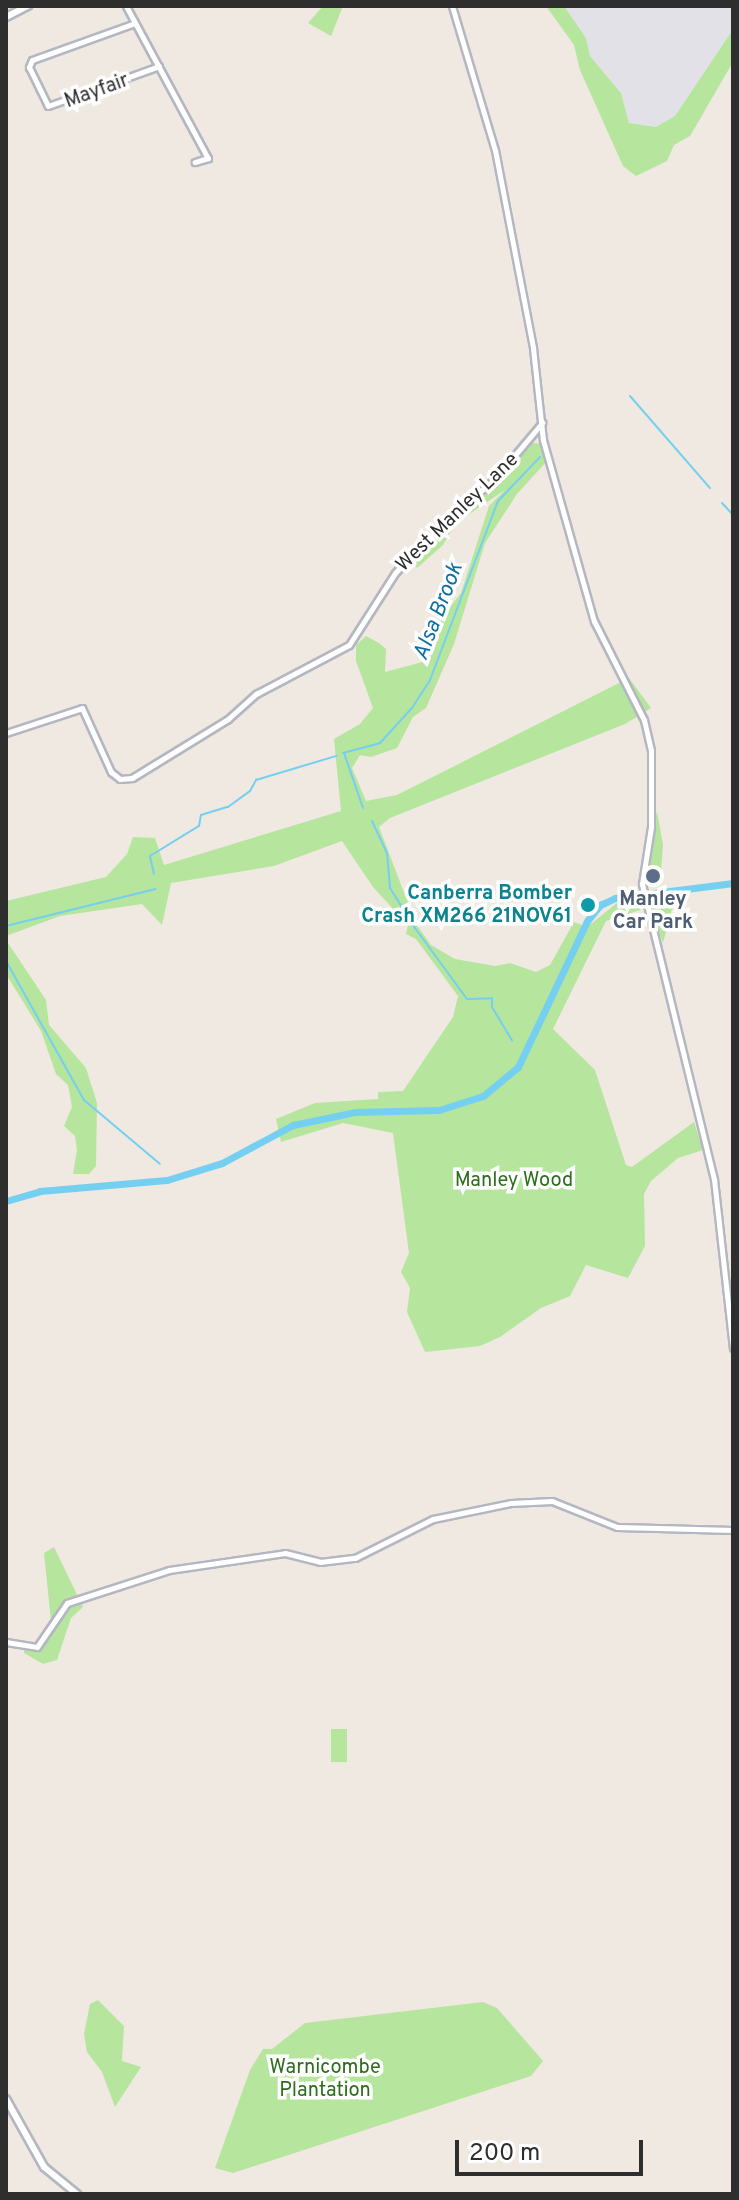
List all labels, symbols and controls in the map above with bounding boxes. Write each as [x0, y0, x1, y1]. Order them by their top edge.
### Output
street label: Mayfair [62, 69, 132, 115]
street label: West Manley Lane [392, 448, 524, 578]
water label: Alsa Brook [408, 560, 470, 664]
marker: Manley Car Park [644, 867, 662, 885]
place label: Canberra Bomber Crash XM266 21NOV61 [361, 882, 572, 929]
place label: Manley Car Park [613, 888, 693, 935]
marker: Canberra Bomber Crash XM266 21NOV61 [579, 896, 597, 914]
park label: Manley Wood [455, 1169, 573, 1193]
park label: Warnicombe Plantation [269, 2057, 381, 2104]
scale bar [459, 2124, 647, 2174]
text: 200 m [469, 2139, 540, 2169]

